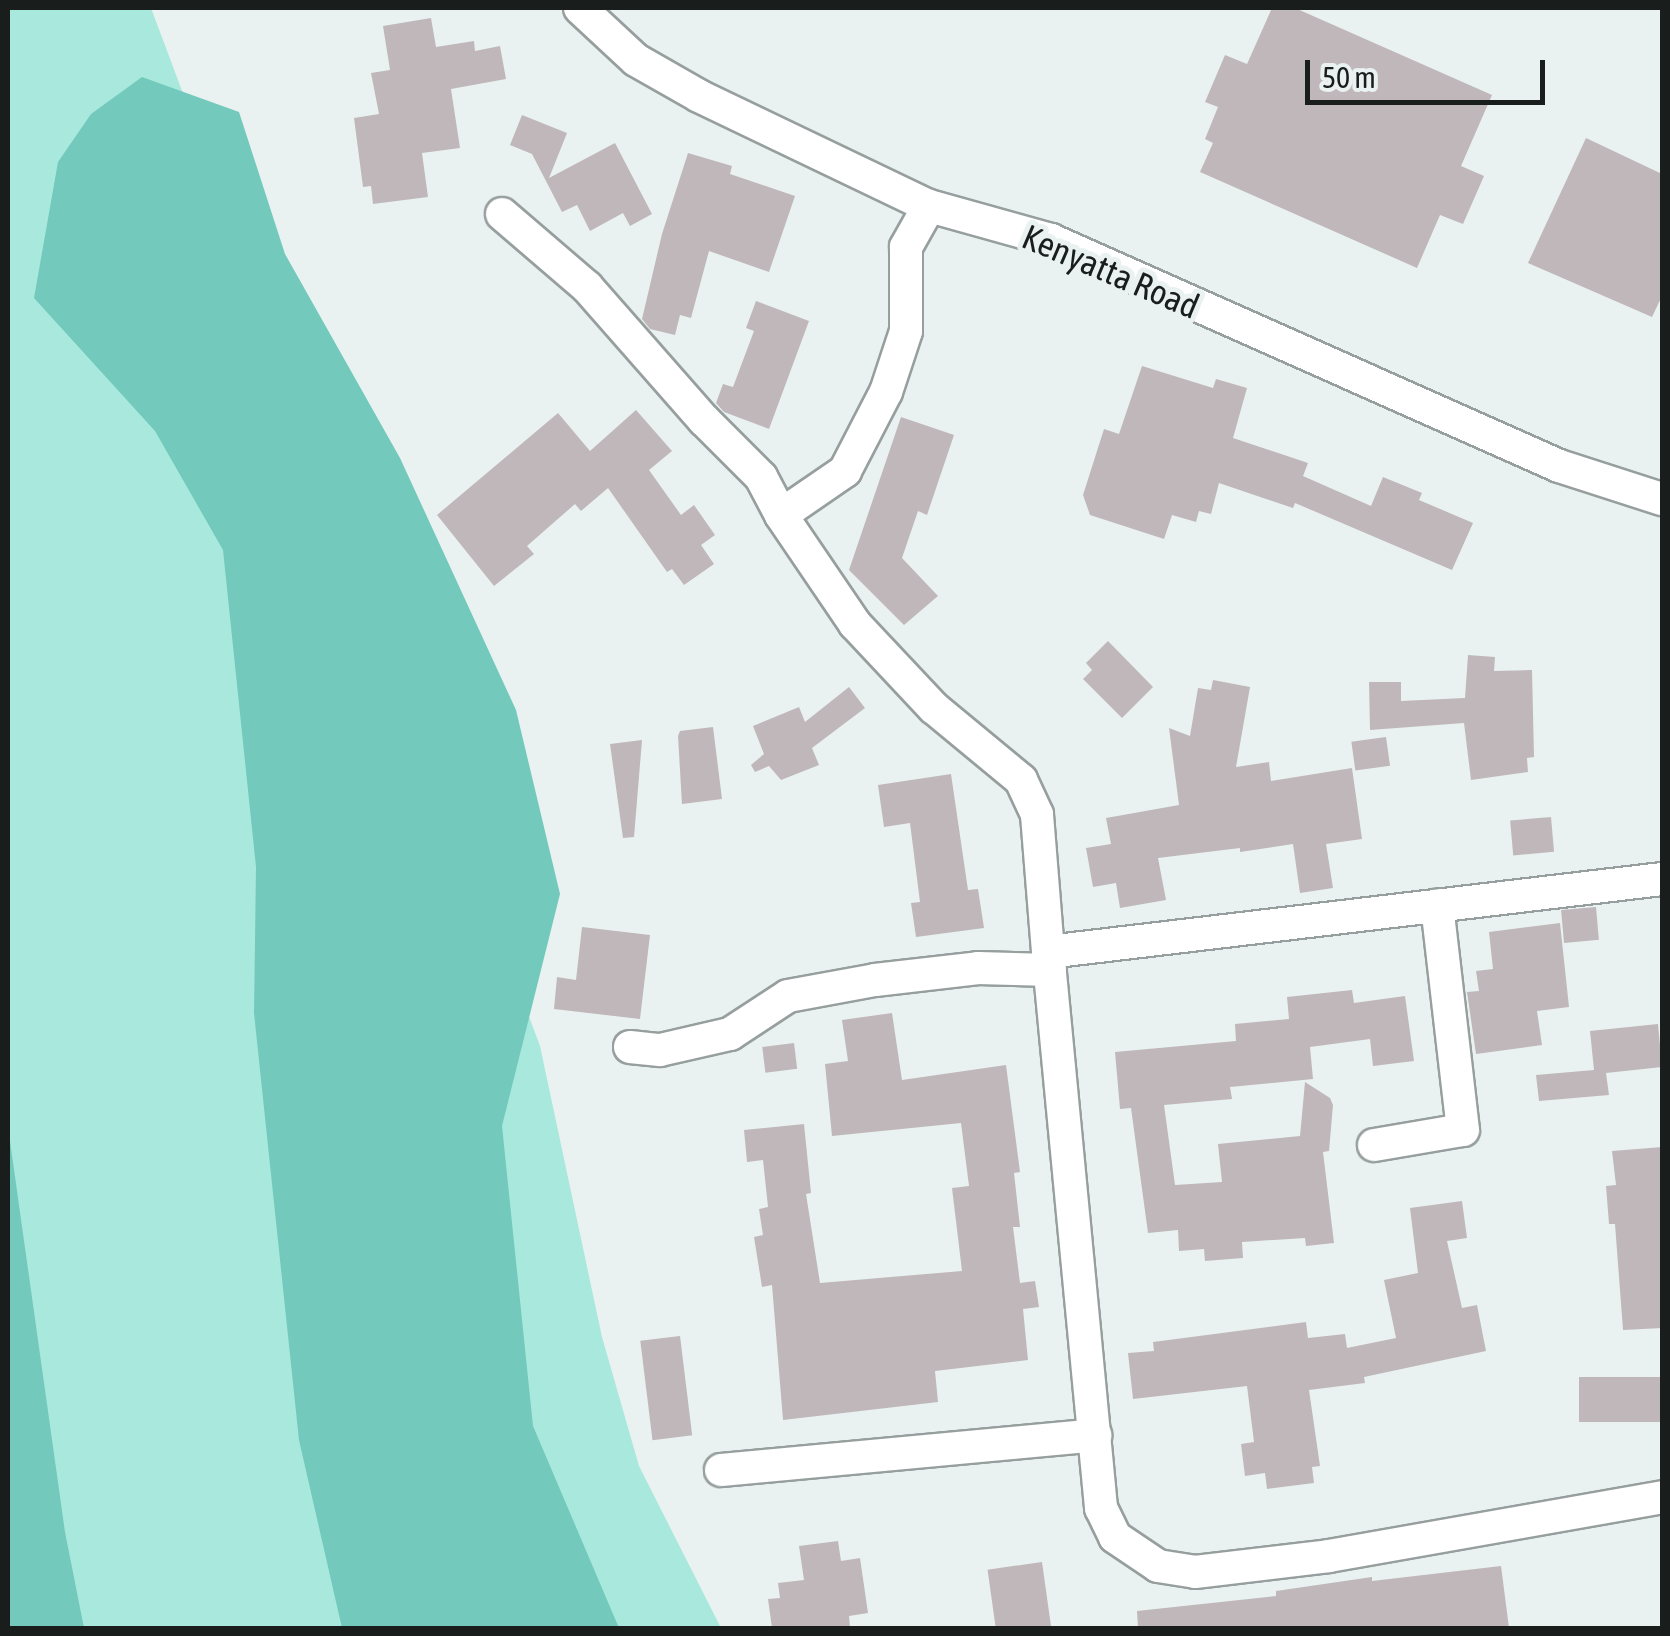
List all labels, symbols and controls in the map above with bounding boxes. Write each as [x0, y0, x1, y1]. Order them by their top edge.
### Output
scale bar [1310, 40, 1550, 102]
text: 50 m [1322, 60, 1376, 94]
street label: Kenyatta Road [1016, 215, 1206, 327]

